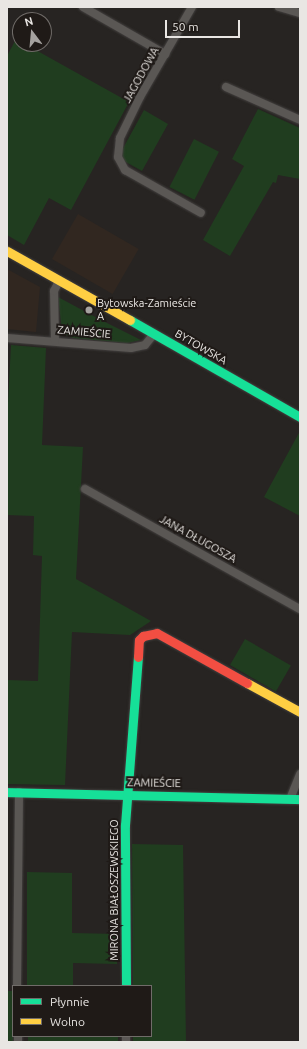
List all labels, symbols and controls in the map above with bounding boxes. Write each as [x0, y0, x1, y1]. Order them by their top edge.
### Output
north arrow [12, 12, 52, 52]
scale bar [167, 12, 242, 38]
text: N [23, 15, 35, 28]
text: 50 m [172, 20, 199, 33]
street label: JAGODOWA [120, 45, 162, 105]
place label: Bytowska-Zamieście A [97, 297, 196, 323]
marker: Bytowska-Zamieście A [84, 305, 94, 315]
street label: ZAMIEŚCIE [57, 323, 111, 341]
street label: BYTOWSKA [173, 327, 229, 367]
street label: JANA DŁUGOSZA [157, 512, 239, 566]
street label: ZAMIEŚCIE [127, 776, 181, 790]
street label: MIRONA BIAŁOSZEWSKIEGO [107, 819, 121, 961]
legend [12, 985, 152, 1037]
text: Płynnie [50, 995, 89, 1008]
text: Wolno [50, 1015, 85, 1028]

